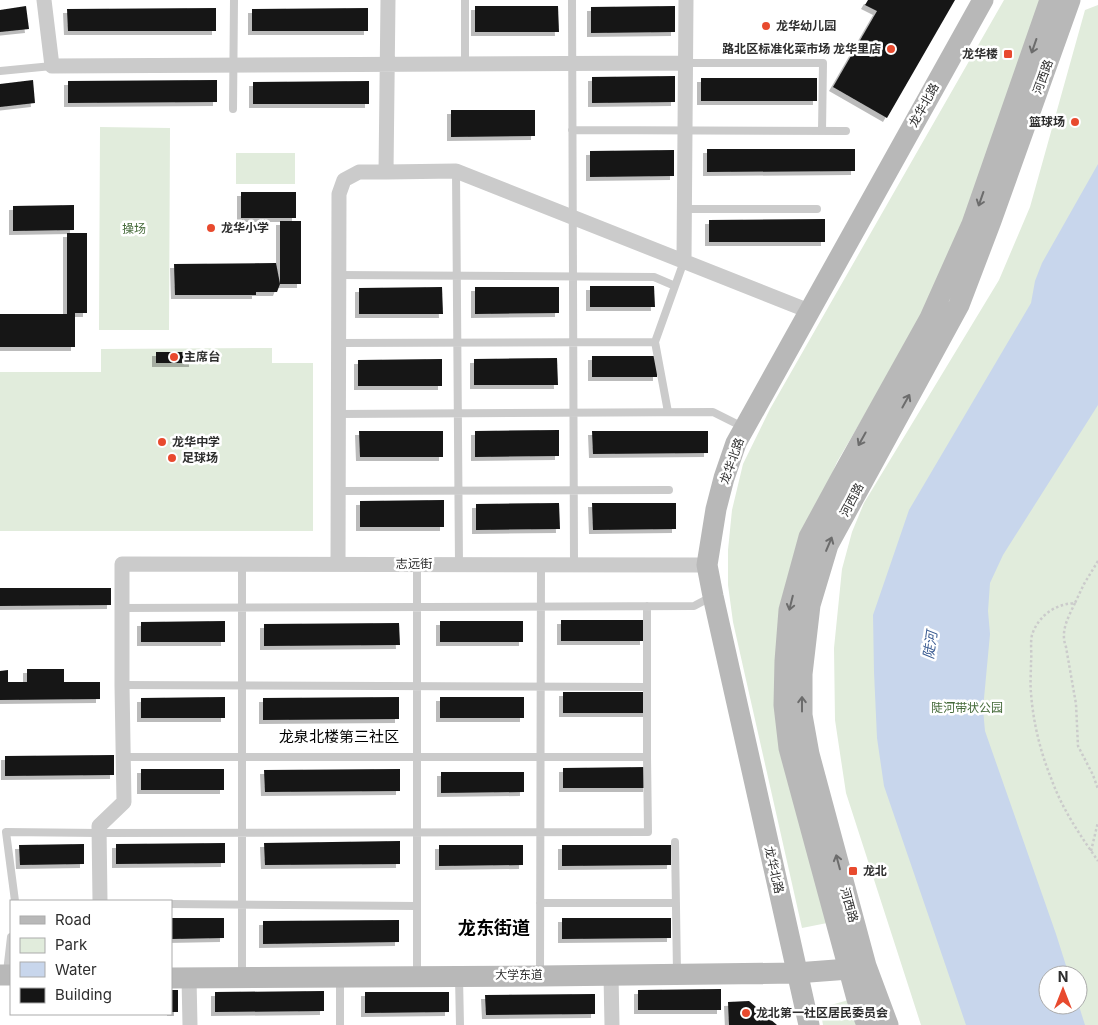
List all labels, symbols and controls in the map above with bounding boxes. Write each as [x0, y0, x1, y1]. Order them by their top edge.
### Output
place label: 龙华幼儿园 [776, 18, 836, 33]
marker: 龙华幼儿园 [760, 20, 772, 32]
one-way arrow [1029, 38, 1038, 53]
place label: 路北区标准化菜市场 龙华里店 [722, 41, 881, 56]
marker: 路北区标准化菜市场 龙华里店 [885, 43, 897, 55]
place label: 龙华楼 [962, 46, 998, 61]
marker: 龙华楼 [1002, 48, 1014, 60]
street label: 河西路 [1029, 57, 1056, 96]
street label: 龙华北路 [905, 80, 942, 129]
place label: 篮球场 [1029, 114, 1065, 129]
marker: 篮球场 [1069, 116, 1081, 128]
one-way arrow [975, 191, 985, 207]
place label: 龙华小学 [221, 220, 269, 235]
park label: 操场 [122, 221, 146, 236]
marker: 龙华小学 [205, 222, 217, 234]
place label: 主席台 [184, 349, 220, 364]
marker: 主席台 [168, 351, 180, 363]
one-way arrow [901, 395, 911, 409]
one-way arrow [857, 431, 867, 445]
place label: 龙华中学 [172, 434, 220, 449]
marker: 龙华中学 [156, 436, 168, 448]
street label: 龙华北路 [716, 436, 747, 486]
place label: 足球场 [182, 450, 218, 465]
marker: 足球场 [166, 452, 178, 464]
street label: 河西路 [836, 480, 867, 519]
one-way arrow [825, 537, 834, 552]
street label: 志远街 [396, 556, 432, 571]
one-way arrow [786, 594, 796, 610]
water label: 陡河 [919, 627, 940, 660]
one-way arrow [797, 696, 807, 712]
park label: 陡河带状公园 [931, 700, 1003, 715]
district label: 龙泉北楼第三社区 [279, 727, 399, 746]
street label: 龙华北路 [762, 845, 787, 895]
one-way arrow [832, 854, 842, 870]
place label: 龙北 [863, 863, 887, 878]
marker: 龙北 [847, 865, 859, 877]
street label: 河西路 [838, 886, 861, 924]
legend [10, 900, 172, 1015]
text: Road [55, 910, 91, 929]
district label: 龙东街道 [458, 917, 530, 938]
text: Park [55, 935, 88, 954]
text: Water [55, 960, 97, 979]
north arrow [1038, 965, 1088, 1015]
street label: 大学东道 [495, 967, 543, 982]
text: N [1058, 968, 1068, 985]
text: Building [55, 985, 112, 1004]
place label: 龙北第一社区居民委员会 [756, 1005, 888, 1020]
marker: 龙北第一社区居民委员会 [740, 1007, 752, 1019]

